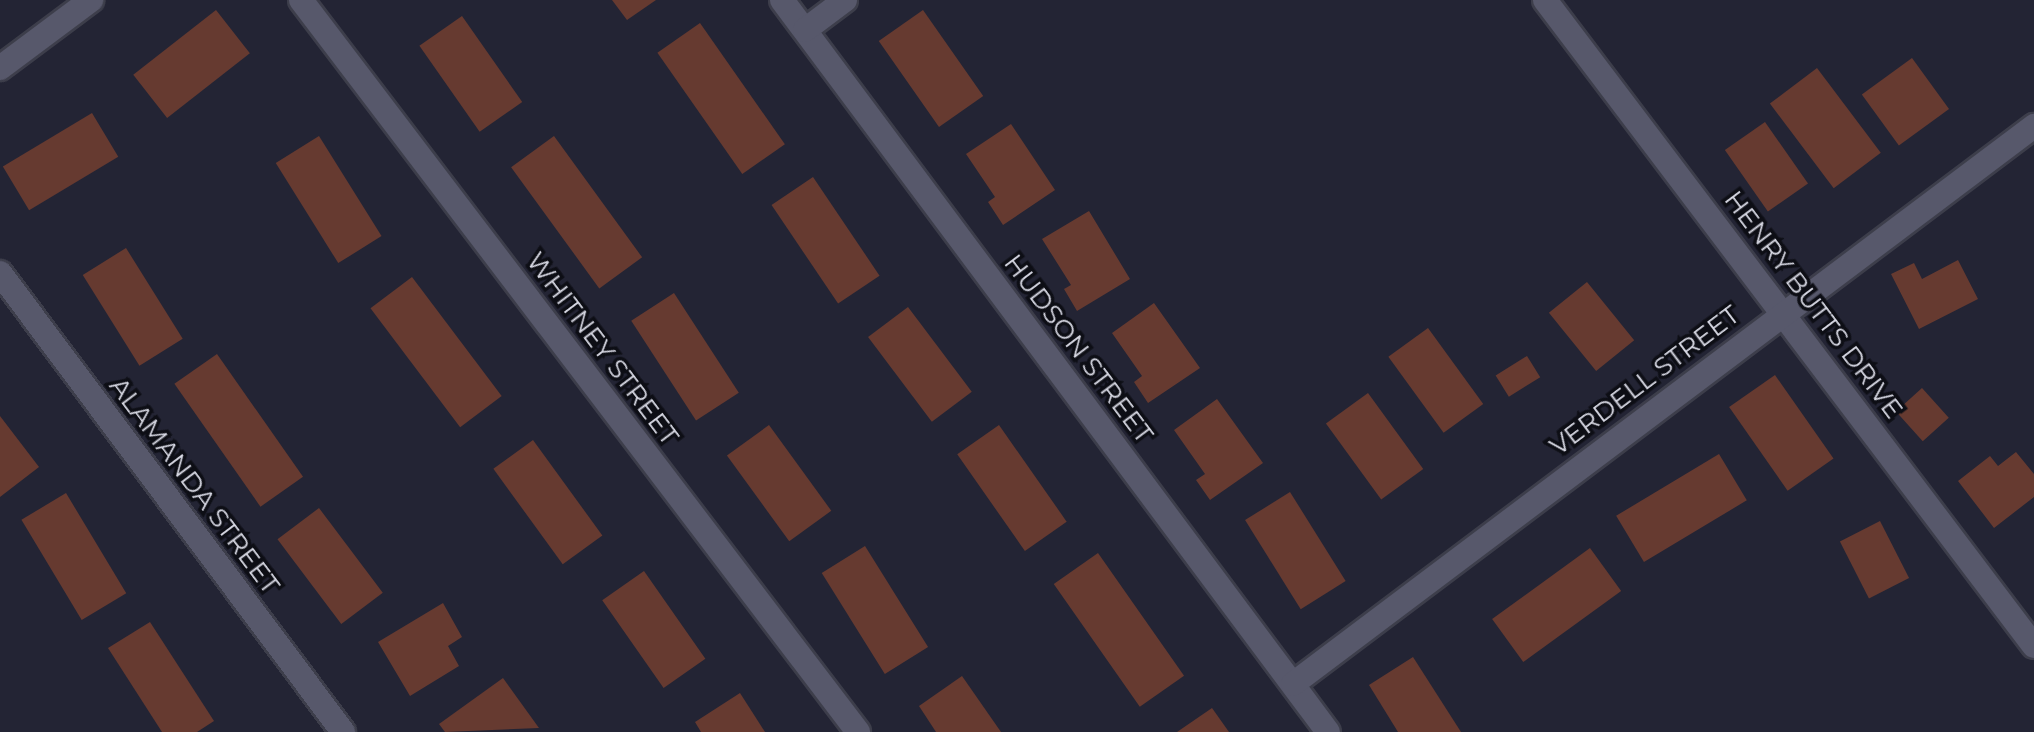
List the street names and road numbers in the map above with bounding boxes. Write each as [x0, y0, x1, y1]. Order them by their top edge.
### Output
street label: HENRY BUTTS DRIVE [1717, 185, 1909, 425]
street label: WHITNEY STREET [519, 246, 685, 452]
street label: HUDSON STREET [997, 249, 1159, 449]
street label: VERDELL STREET [1544, 300, 1746, 462]
street label: ALAMANDA STREET [102, 372, 286, 600]

